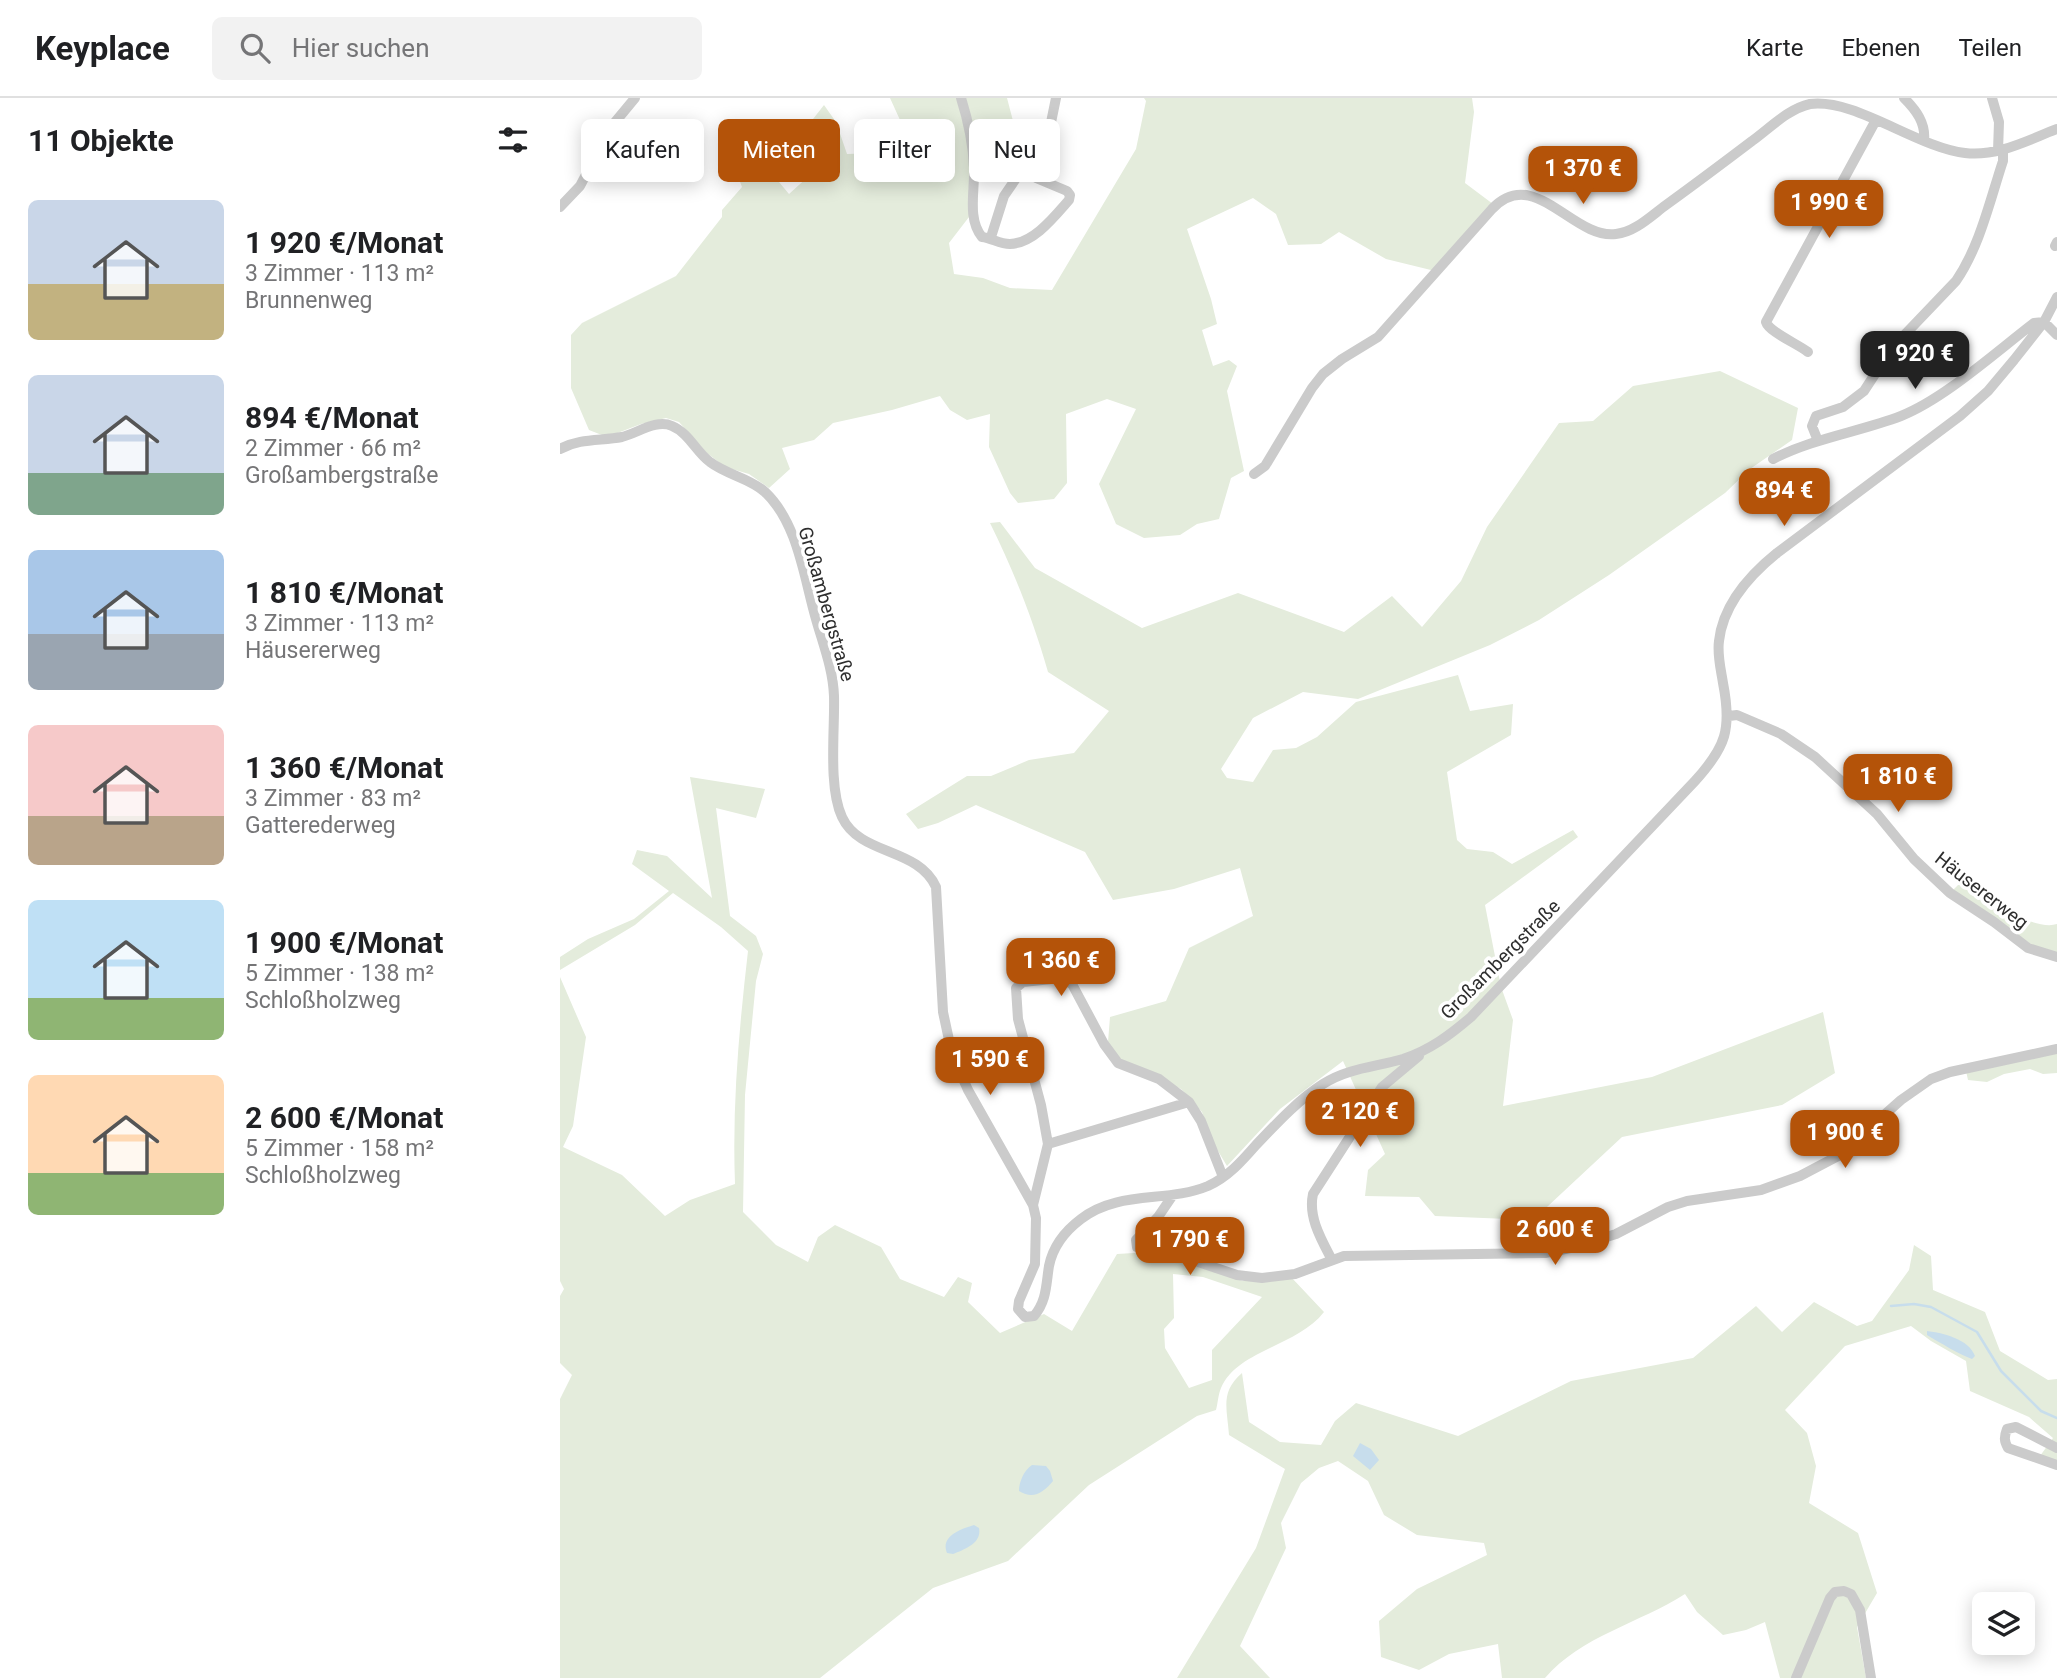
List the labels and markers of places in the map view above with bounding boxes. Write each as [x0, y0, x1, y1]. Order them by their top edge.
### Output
pin: 1 370 € [1518, 146, 1648, 206]
pin: 1 990 € [1764, 180, 1894, 240]
pin: 1 920 € [1850, 331, 1980, 391]
pin: 894 € [1735, 468, 1833, 528]
pin: 1 810 € [1833, 754, 1963, 814]
pin: 1 360 € [996, 939, 1126, 998]
pin: 1 590 € [925, 1038, 1055, 1097]
pin: 2 120 € [1295, 1090, 1425, 1149]
pin: 1 900 € [1780, 1110, 1910, 1170]
pin: 2 600 € [1490, 1208, 1620, 1267]
pin: 1 790 € [1125, 1218, 1255, 1277]

